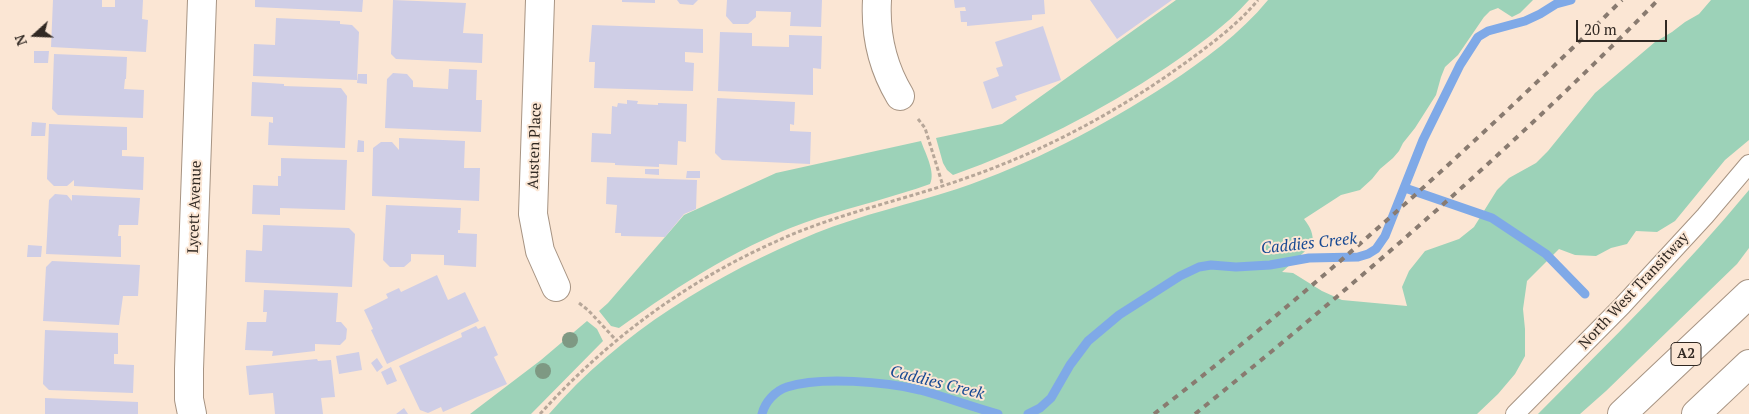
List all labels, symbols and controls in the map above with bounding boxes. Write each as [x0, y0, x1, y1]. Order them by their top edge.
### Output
north arrow [10, 10, 60, 60]
scale bar [1579, 10, 1670, 42]
text: 20 m [1584, 19, 1617, 39]
text: N [10, 32, 31, 49]
street label: Austen Place [524, 103, 546, 189]
street label: Lycett Avenue [184, 160, 206, 254]
water label: Caddies Creek [1260, 229, 1358, 259]
street label: North West Transitway [1575, 229, 1693, 353]
road number: A2 [1671, 342, 1701, 366]
water label: Caddies Creek [888, 362, 986, 404]

